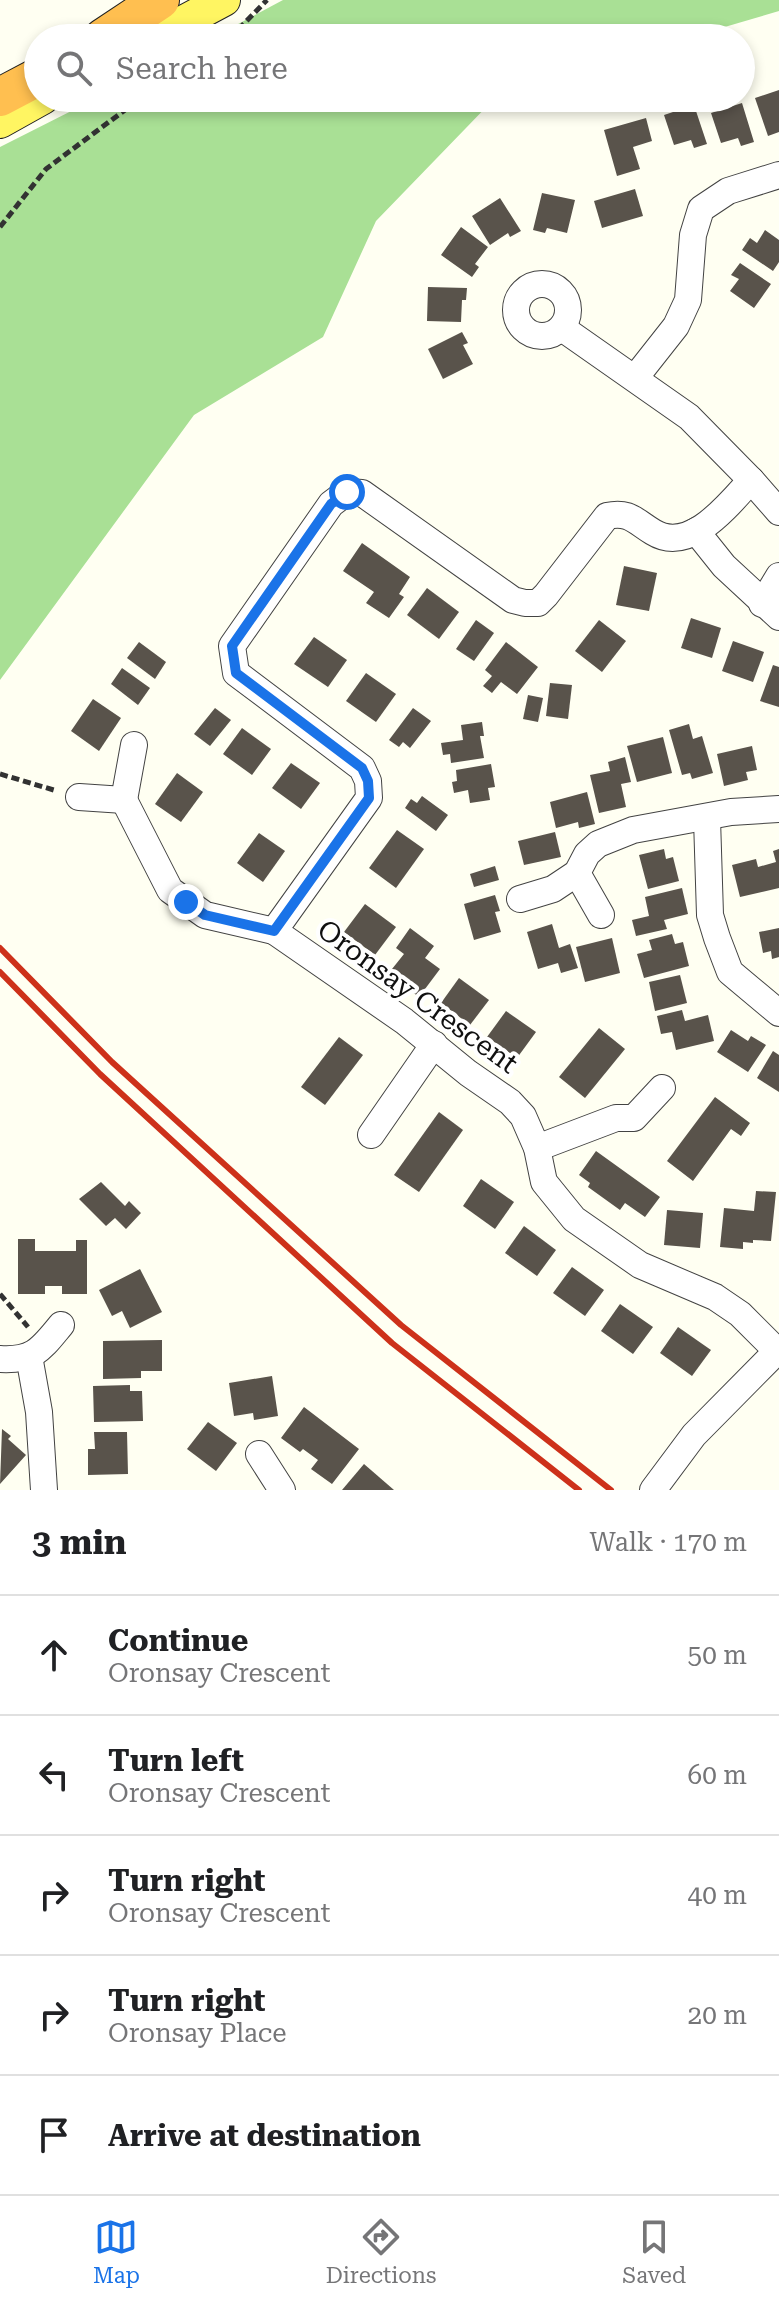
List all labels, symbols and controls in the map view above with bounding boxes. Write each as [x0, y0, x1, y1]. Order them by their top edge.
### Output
search box [24, 24, 755, 112]
icon: search [52, 46, 96, 90]
text: Search here [116, 51, 288, 86]
route start [329, 474, 365, 510]
route end [168, 884, 204, 920]
street label: Oronsay Crescent [311, 913, 524, 1080]
text: 3 min [32, 1522, 127, 1562]
text: Walk · 170 m [589, 1527, 747, 1557]
text: Continue [108, 1623, 248, 1658]
icon: ahead [32, 1633, 76, 1677]
text: 50 m [688, 1640, 747, 1670]
text: Oronsay Crescent [108, 1658, 330, 1688]
text: Turn left [108, 1743, 244, 1778]
icon: left [32, 1753, 76, 1797]
text: 60 m [688, 1760, 747, 1790]
text: Oronsay Crescent [108, 1778, 330, 1808]
text: Turn right [108, 1863, 265, 1898]
icon: right [32, 1873, 76, 1917]
text: 40 m [688, 1880, 747, 1910]
text: Oronsay Crescent [108, 1898, 330, 1928]
text: Turn right [108, 1983, 265, 2018]
icon: right [32, 1993, 76, 2037]
text: 20 m [688, 2000, 747, 2030]
text: Oronsay Place [108, 2018, 287, 2048]
icon: arrive [32, 2113, 76, 2157]
text: Arrive at destination [108, 2118, 421, 2153]
tab: Map [93, 2215, 140, 2288]
tab: Directions [326, 2215, 437, 2288]
tab: Saved [622, 2215, 686, 2288]

